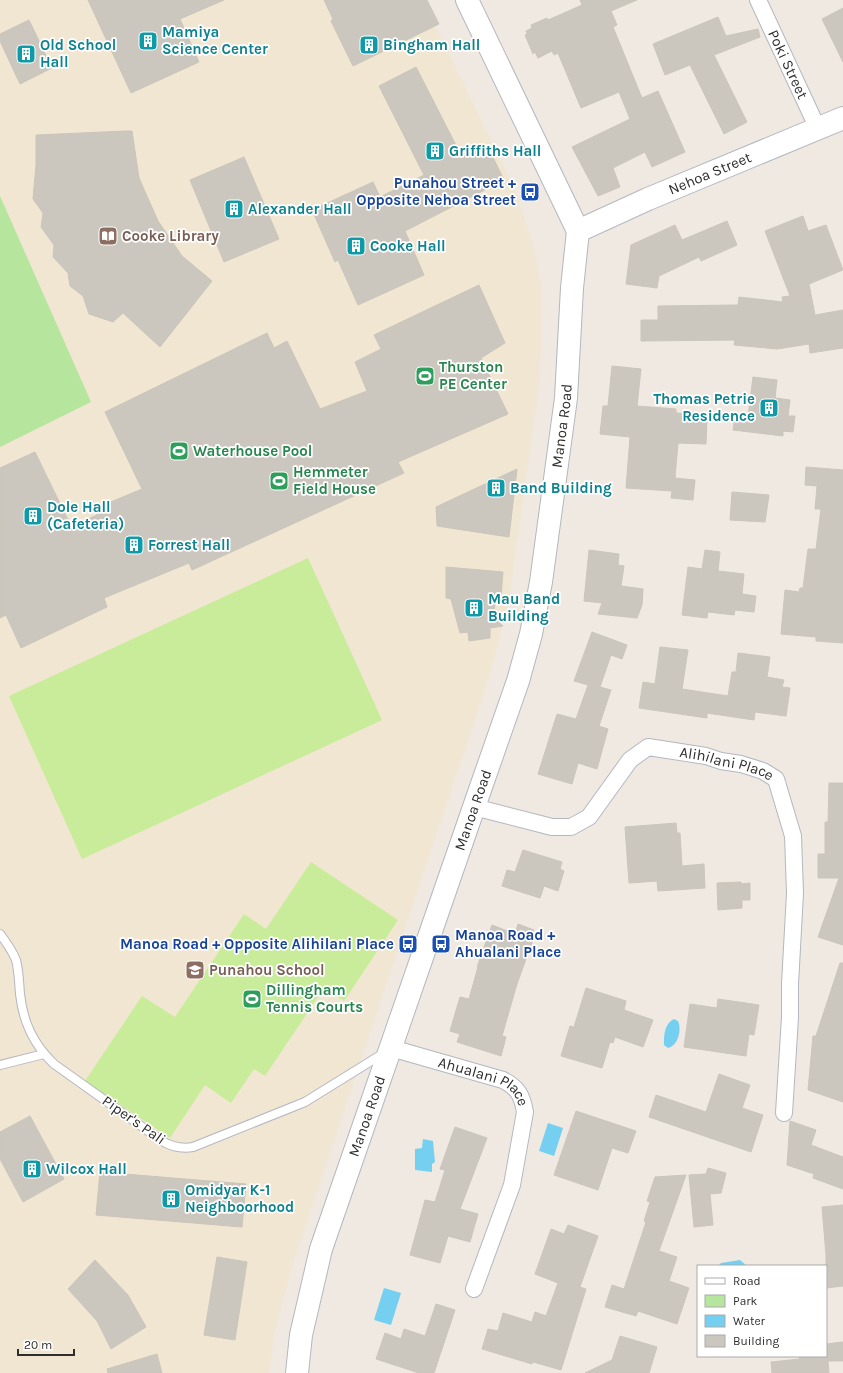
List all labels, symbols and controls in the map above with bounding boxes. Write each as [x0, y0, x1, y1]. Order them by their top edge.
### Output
place label: Mamiya Science Center [162, 23, 268, 58]
street label: Poki Street [764, 27, 812, 102]
building icon: Mamiya Science Center [137, 30, 159, 52]
building icon: Bingham Hall [358, 34, 380, 56]
place label: Old School Hall [40, 36, 116, 71]
place label: Bingham Hall [383, 36, 480, 54]
building icon: Old School Hall [15, 43, 37, 65]
building icon: Griffiths Hall [424, 140, 446, 162]
place label: Griffiths Hall [449, 142, 541, 160]
street label: Nehoa Street [666, 148, 754, 199]
place label: Punahou Street + Opposite Nehoa Street [356, 174, 516, 209]
bus stop icon: Punahou Street + Opposite Nehoa Street [519, 181, 541, 203]
building icon: Alexander Hall [223, 198, 245, 220]
place label: Alexander Hall [248, 200, 352, 218]
library icon: Cooke Library [97, 225, 119, 247]
place label: Cooke Library [122, 227, 219, 245]
building icon: Cooke Hall [345, 235, 367, 257]
place label: Cooke Hall [370, 237, 446, 255]
place label: Thurston PE Center [439, 358, 507, 393]
sports icon: Thurston PE Center [414, 365, 436, 387]
street label: Manoa Road [548, 383, 576, 469]
place label: Thomas Petrie Residence [653, 390, 755, 425]
building icon: Thomas Petrie Residence [758, 397, 780, 419]
sports icon: Waterhouse Pool [168, 440, 190, 462]
place label: Waterhouse Pool [193, 442, 312, 460]
place label: Hemmeter Field House [293, 463, 376, 498]
sports icon: Hemmeter Field House [268, 470, 290, 492]
building icon: Band Building [485, 477, 507, 499]
place label: Band Building [510, 479, 612, 497]
place label: Dole Hall (Cafeteria) [47, 498, 124, 533]
building icon: Dole Hall (Cafeteria) [22, 505, 44, 527]
building icon: Forrest Hall [123, 534, 145, 556]
place label: Forrest Hall [148, 536, 230, 554]
place label: Mau Band Building [488, 590, 560, 625]
building icon: Mau Band Building [463, 597, 485, 619]
street label: Alihilani Place [678, 743, 777, 784]
street label: Manoa Road [451, 767, 495, 853]
place label: Manoa Road + Ahualani Place [455, 926, 561, 961]
bus stop icon: Manoa Road + Opposite Alihilani Place [397, 933, 419, 955]
bus stop icon: Manoa Road + Ahualani Place [430, 933, 452, 955]
place label: Manoa Road + Opposite Alihilani Place [120, 935, 394, 953]
school or university icon: Punahou School [184, 959, 206, 981]
place label: Punahou School [209, 961, 325, 979]
place label: Dillingham Tennis Courts [266, 981, 363, 1016]
sports icon: Dillingham Tennis Courts [241, 988, 263, 1010]
street label: Ahualani Place [436, 1053, 532, 1108]
street label: Manoa Road [345, 1073, 389, 1159]
street label: Piper's Pali [99, 1092, 169, 1148]
building icon: Wilcox Hall [21, 1158, 43, 1180]
place label: Wilcox Hall [46, 1160, 127, 1178]
place label: Omidyar K-1 Neighboorhood [185, 1181, 294, 1216]
building icon: Omidyar K-1 Neighboorhood [160, 1188, 182, 1210]
legend [697, 1265, 827, 1357]
text: Road [733, 1274, 761, 1288]
text: Park [733, 1294, 758, 1308]
text: Water [733, 1314, 766, 1328]
scale bar [18, 1331, 74, 1357]
text: Building [733, 1334, 780, 1348]
text: 20 m [24, 1338, 52, 1352]

